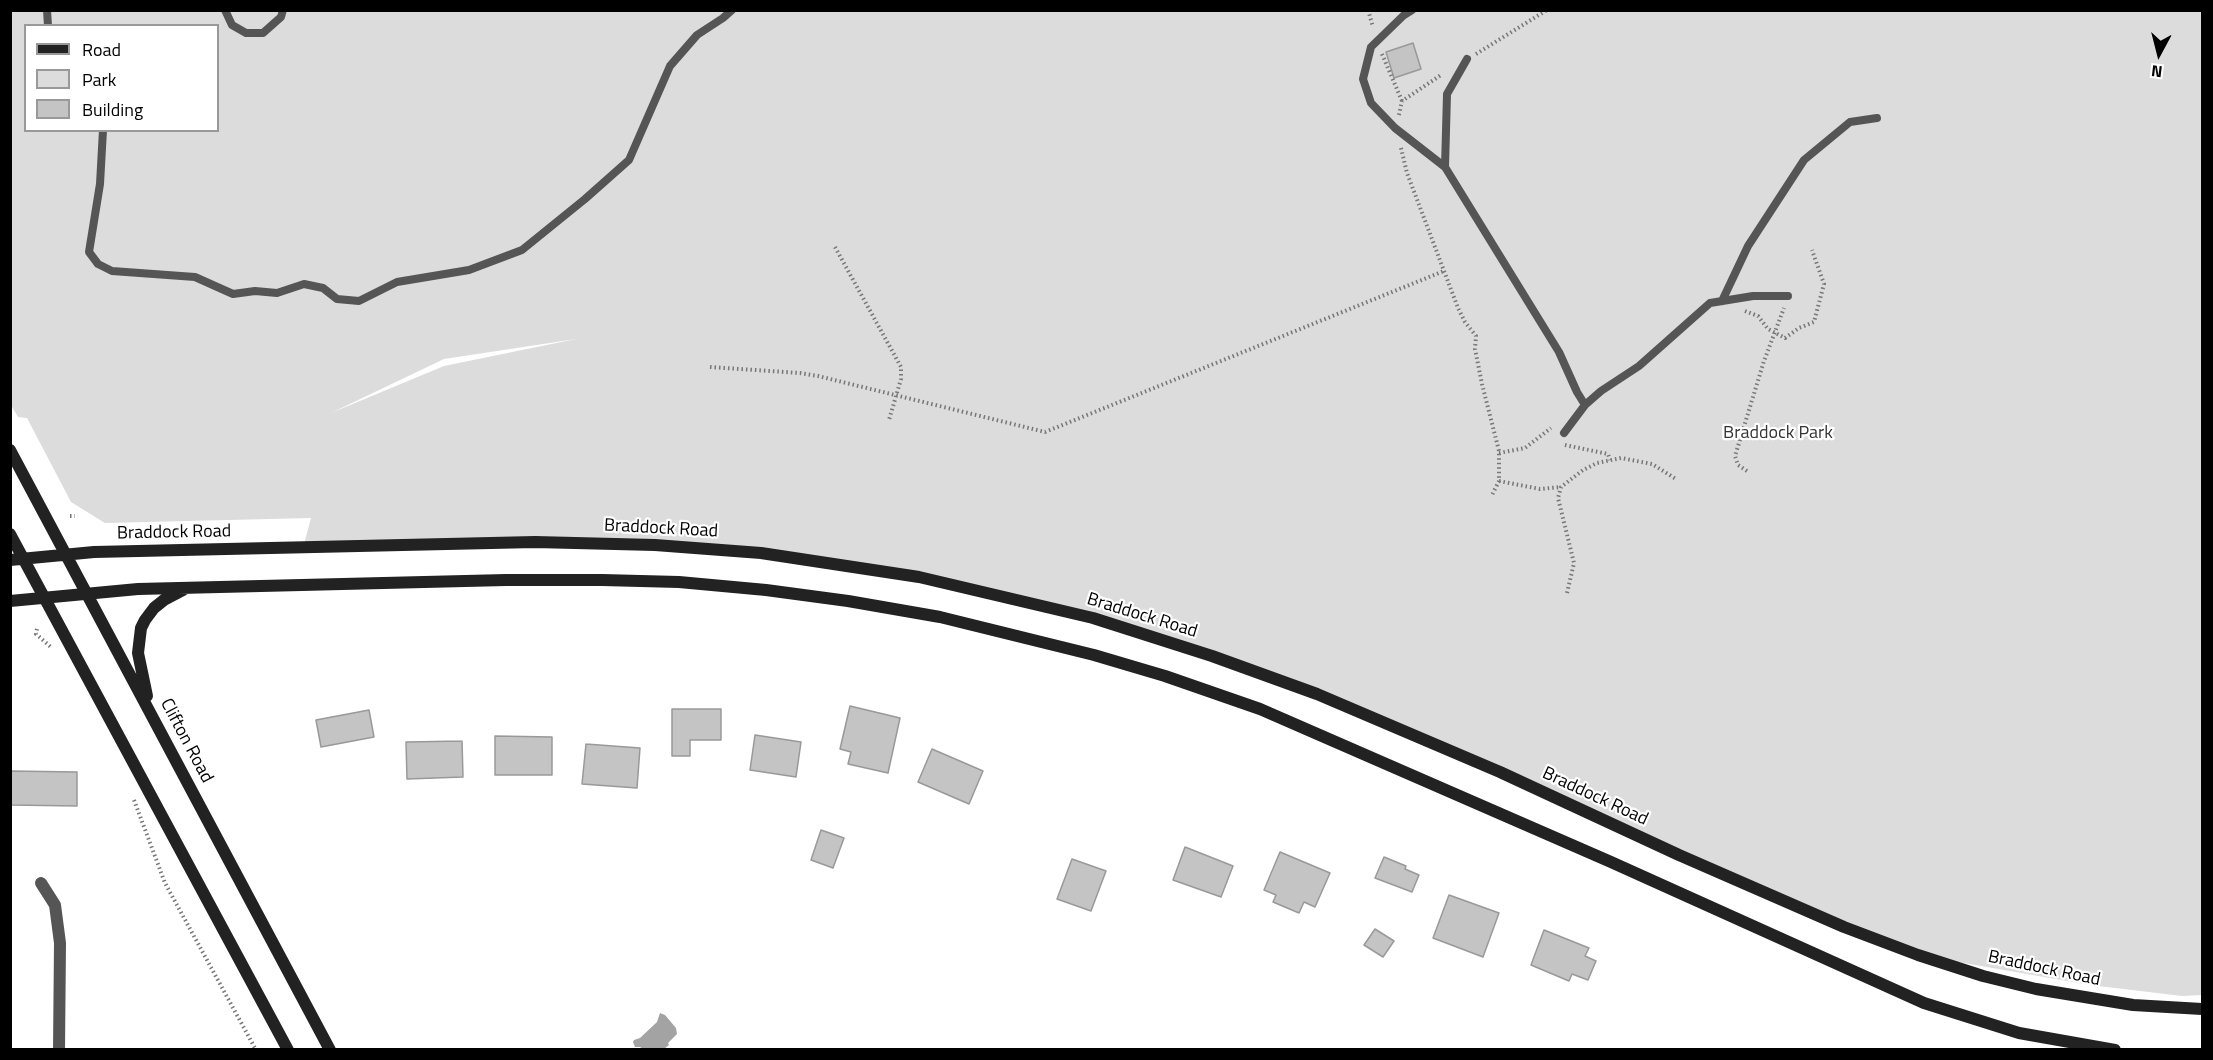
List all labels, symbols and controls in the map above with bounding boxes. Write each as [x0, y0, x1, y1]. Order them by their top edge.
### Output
legend [24, 24, 219, 132]
north arrow [2129, 24, 2189, 84]
text: Road [82, 36, 121, 63]
text: N [2150, 59, 2164, 84]
text: Park [82, 66, 116, 93]
text: Building [82, 96, 143, 123]
park label: Braddock Park [1723, 423, 1833, 445]
street label: Braddock Road [603, 515, 719, 543]
street label: Braddock Road [117, 521, 231, 545]
street label: Braddock Road [1084, 589, 1200, 643]
street label: Clifton Road [155, 695, 217, 787]
street label: Braddock Road [1539, 763, 1651, 831]
street label: Braddock Road [1986, 947, 2102, 991]

